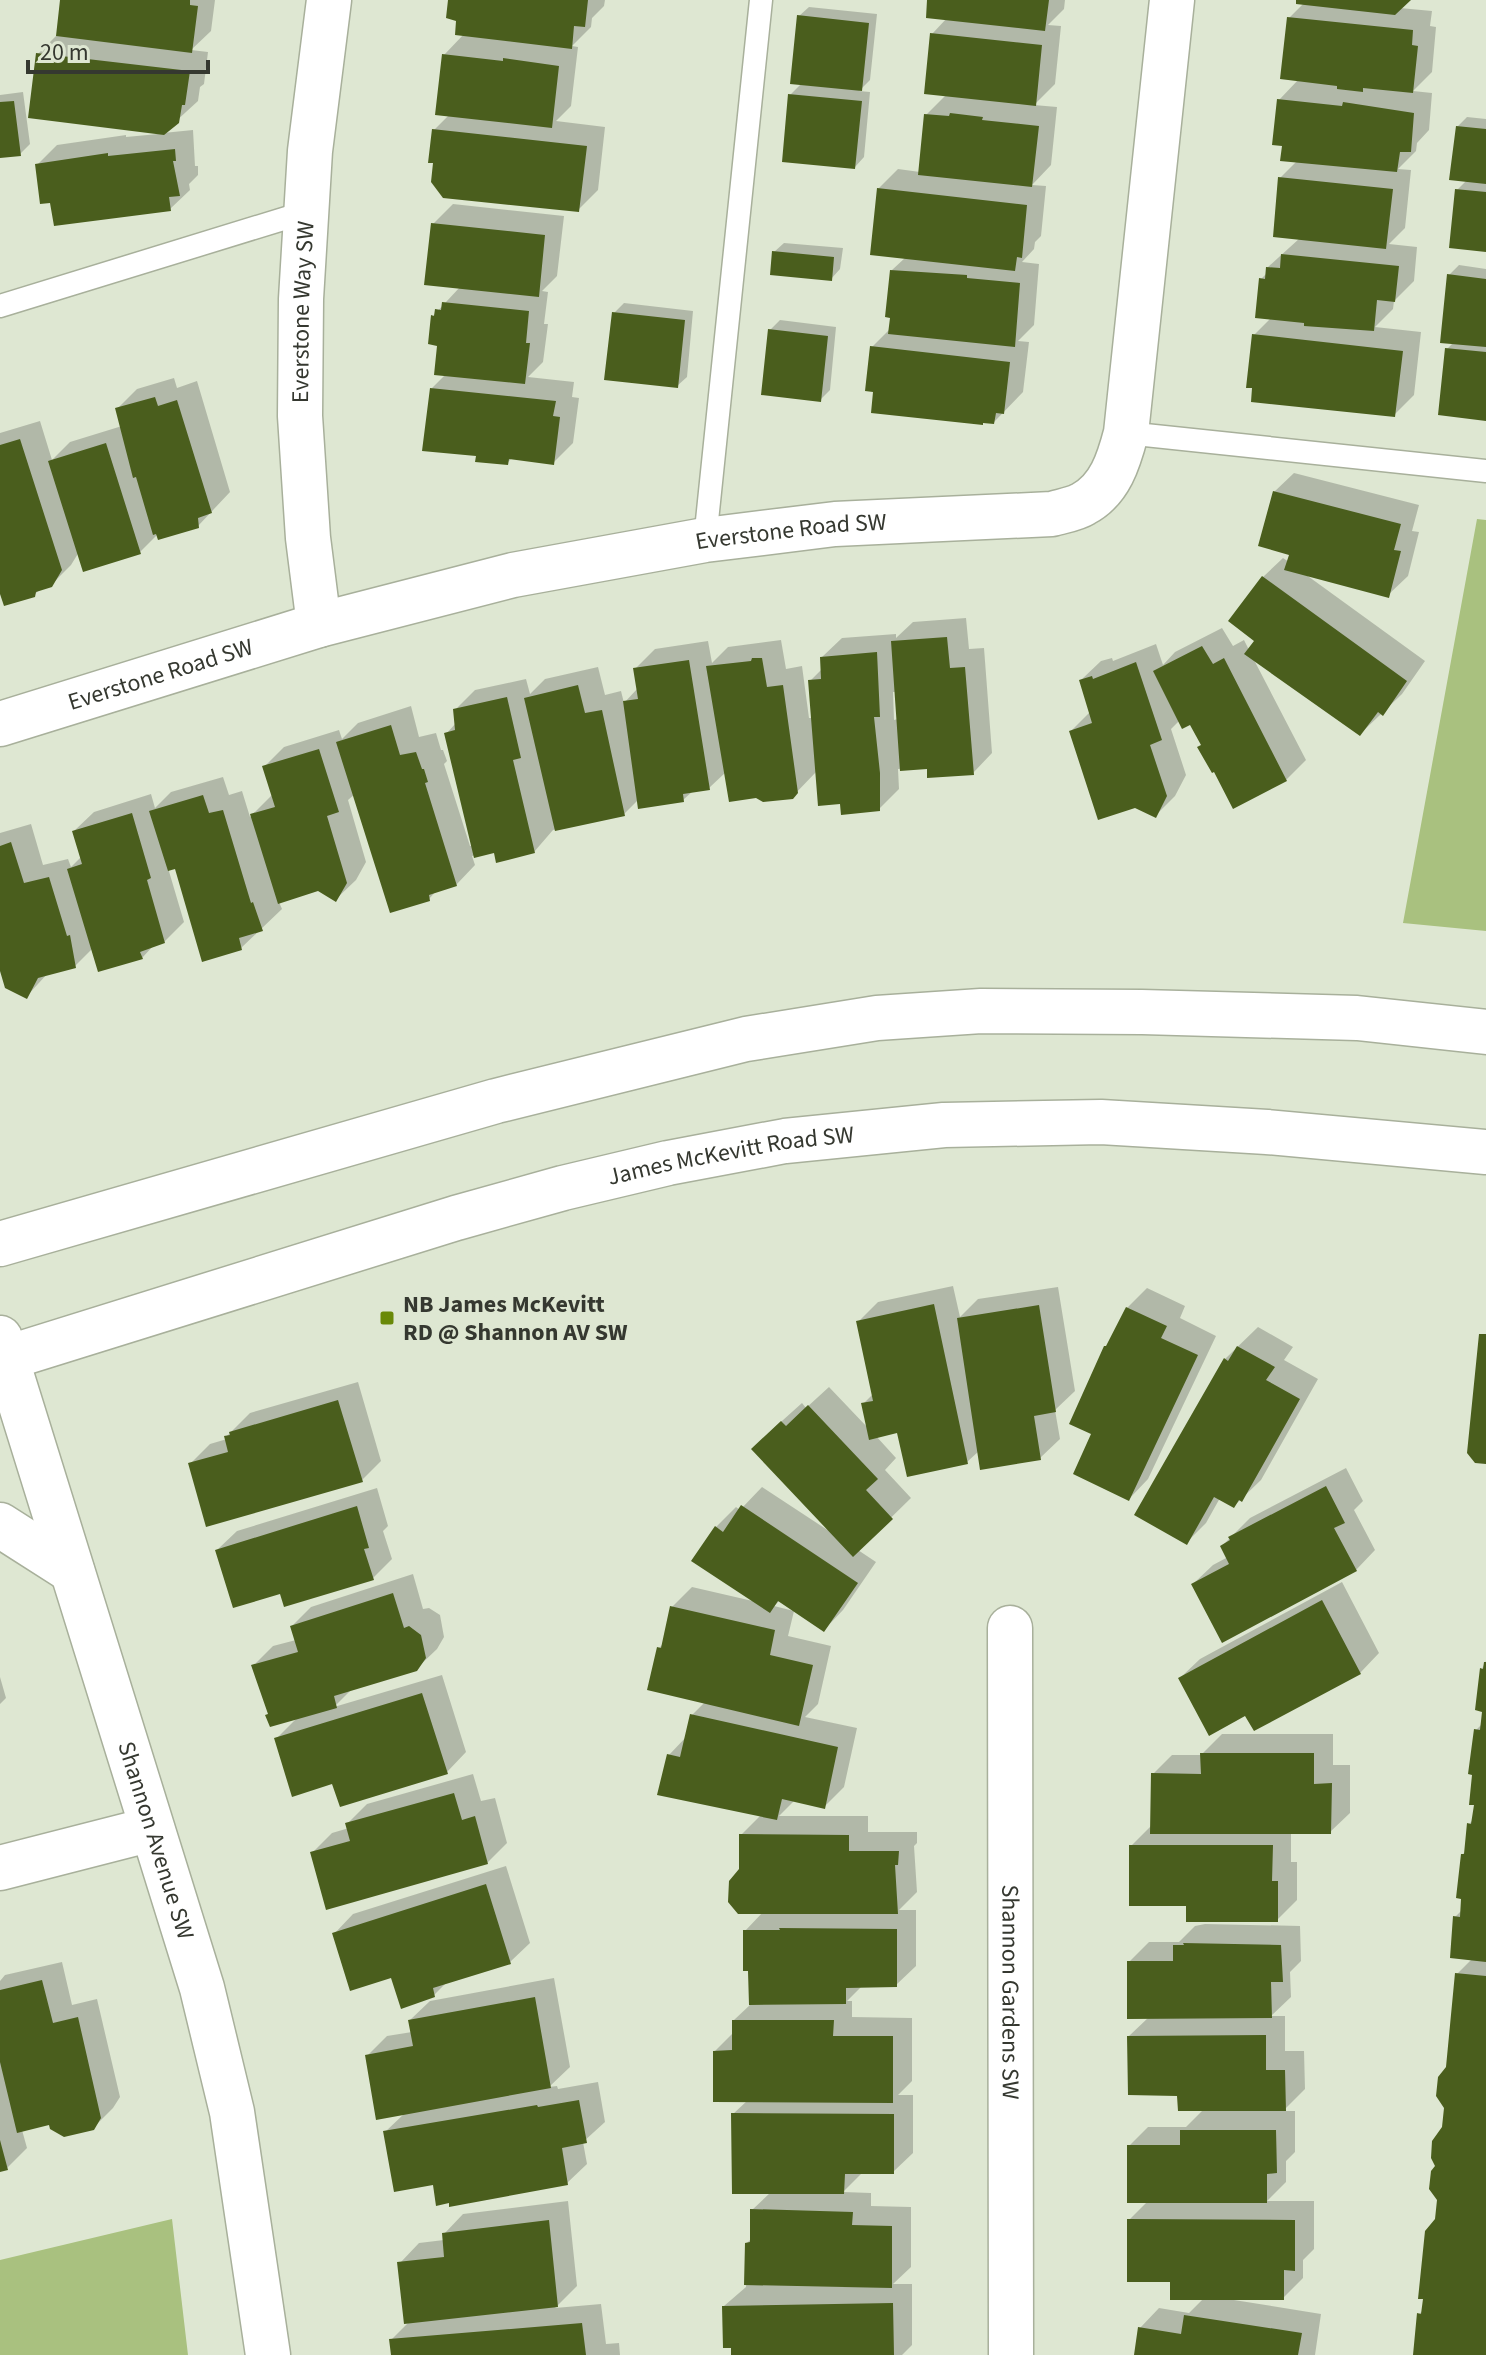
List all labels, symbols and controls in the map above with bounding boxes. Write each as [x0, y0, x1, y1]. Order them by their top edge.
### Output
scale bar [28, 24, 208, 74]
text: 20 m [40, 35, 89, 70]
street label: Everstone Way SW [283, 220, 323, 403]
street label: Everstone Road SW [692, 504, 887, 559]
street label: Everstone Road SW [64, 629, 257, 719]
street label: James McKevitt Road SW [604, 1117, 856, 1194]
place label: NB James McKevitt RD @ Shannon AV SW [403, 1287, 628, 1350]
marker: NB James McKevitt RD @ Shannon AV SW [378, 1309, 396, 1327]
street label: Shannon Avenue SW [109, 1737, 203, 1944]
street label: Shannon Gardens SW [993, 1884, 1028, 2100]

